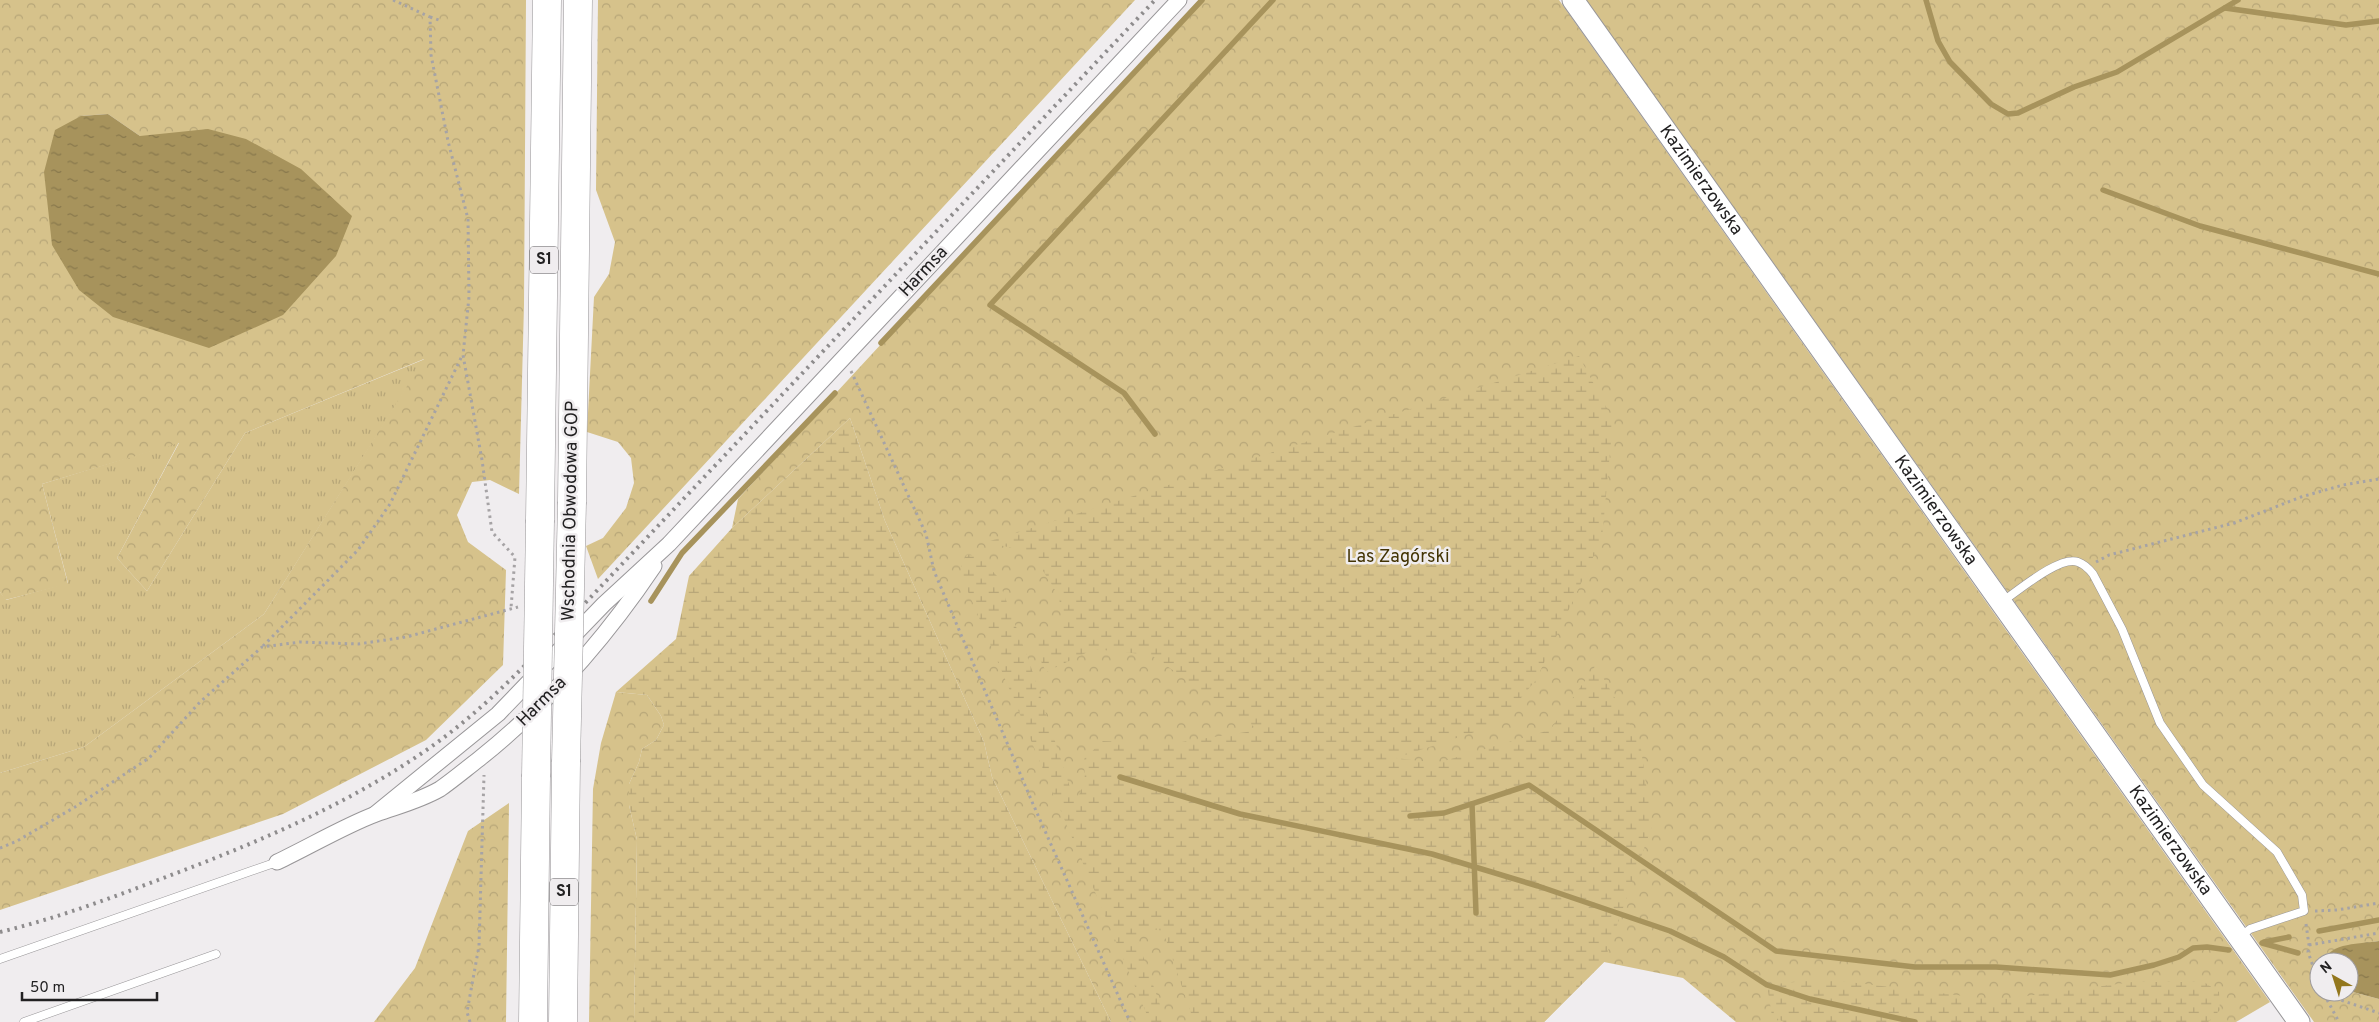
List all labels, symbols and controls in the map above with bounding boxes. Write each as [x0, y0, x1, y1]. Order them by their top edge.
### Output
street label: Kazimierzowska [1654, 121, 1748, 240]
street label: Harmsa [895, 242, 953, 302]
road number: S1 [530, 246, 558, 274]
street label: Wschodnia Obwodowa GOP [558, 401, 584, 621]
street label: Kazimierzowska [1889, 451, 1983, 570]
park label: Las Zagórski [1346, 546, 1450, 569]
street label: Harmsa [512, 672, 572, 732]
street label: Kazimierzowska [2123, 781, 2217, 900]
road number: S1 [550, 879, 578, 906]
north arrow [2309, 952, 2359, 1002]
text: N [2318, 958, 2336, 978]
scale bar [22, 970, 158, 1002]
text: 50 m [30, 979, 65, 998]

